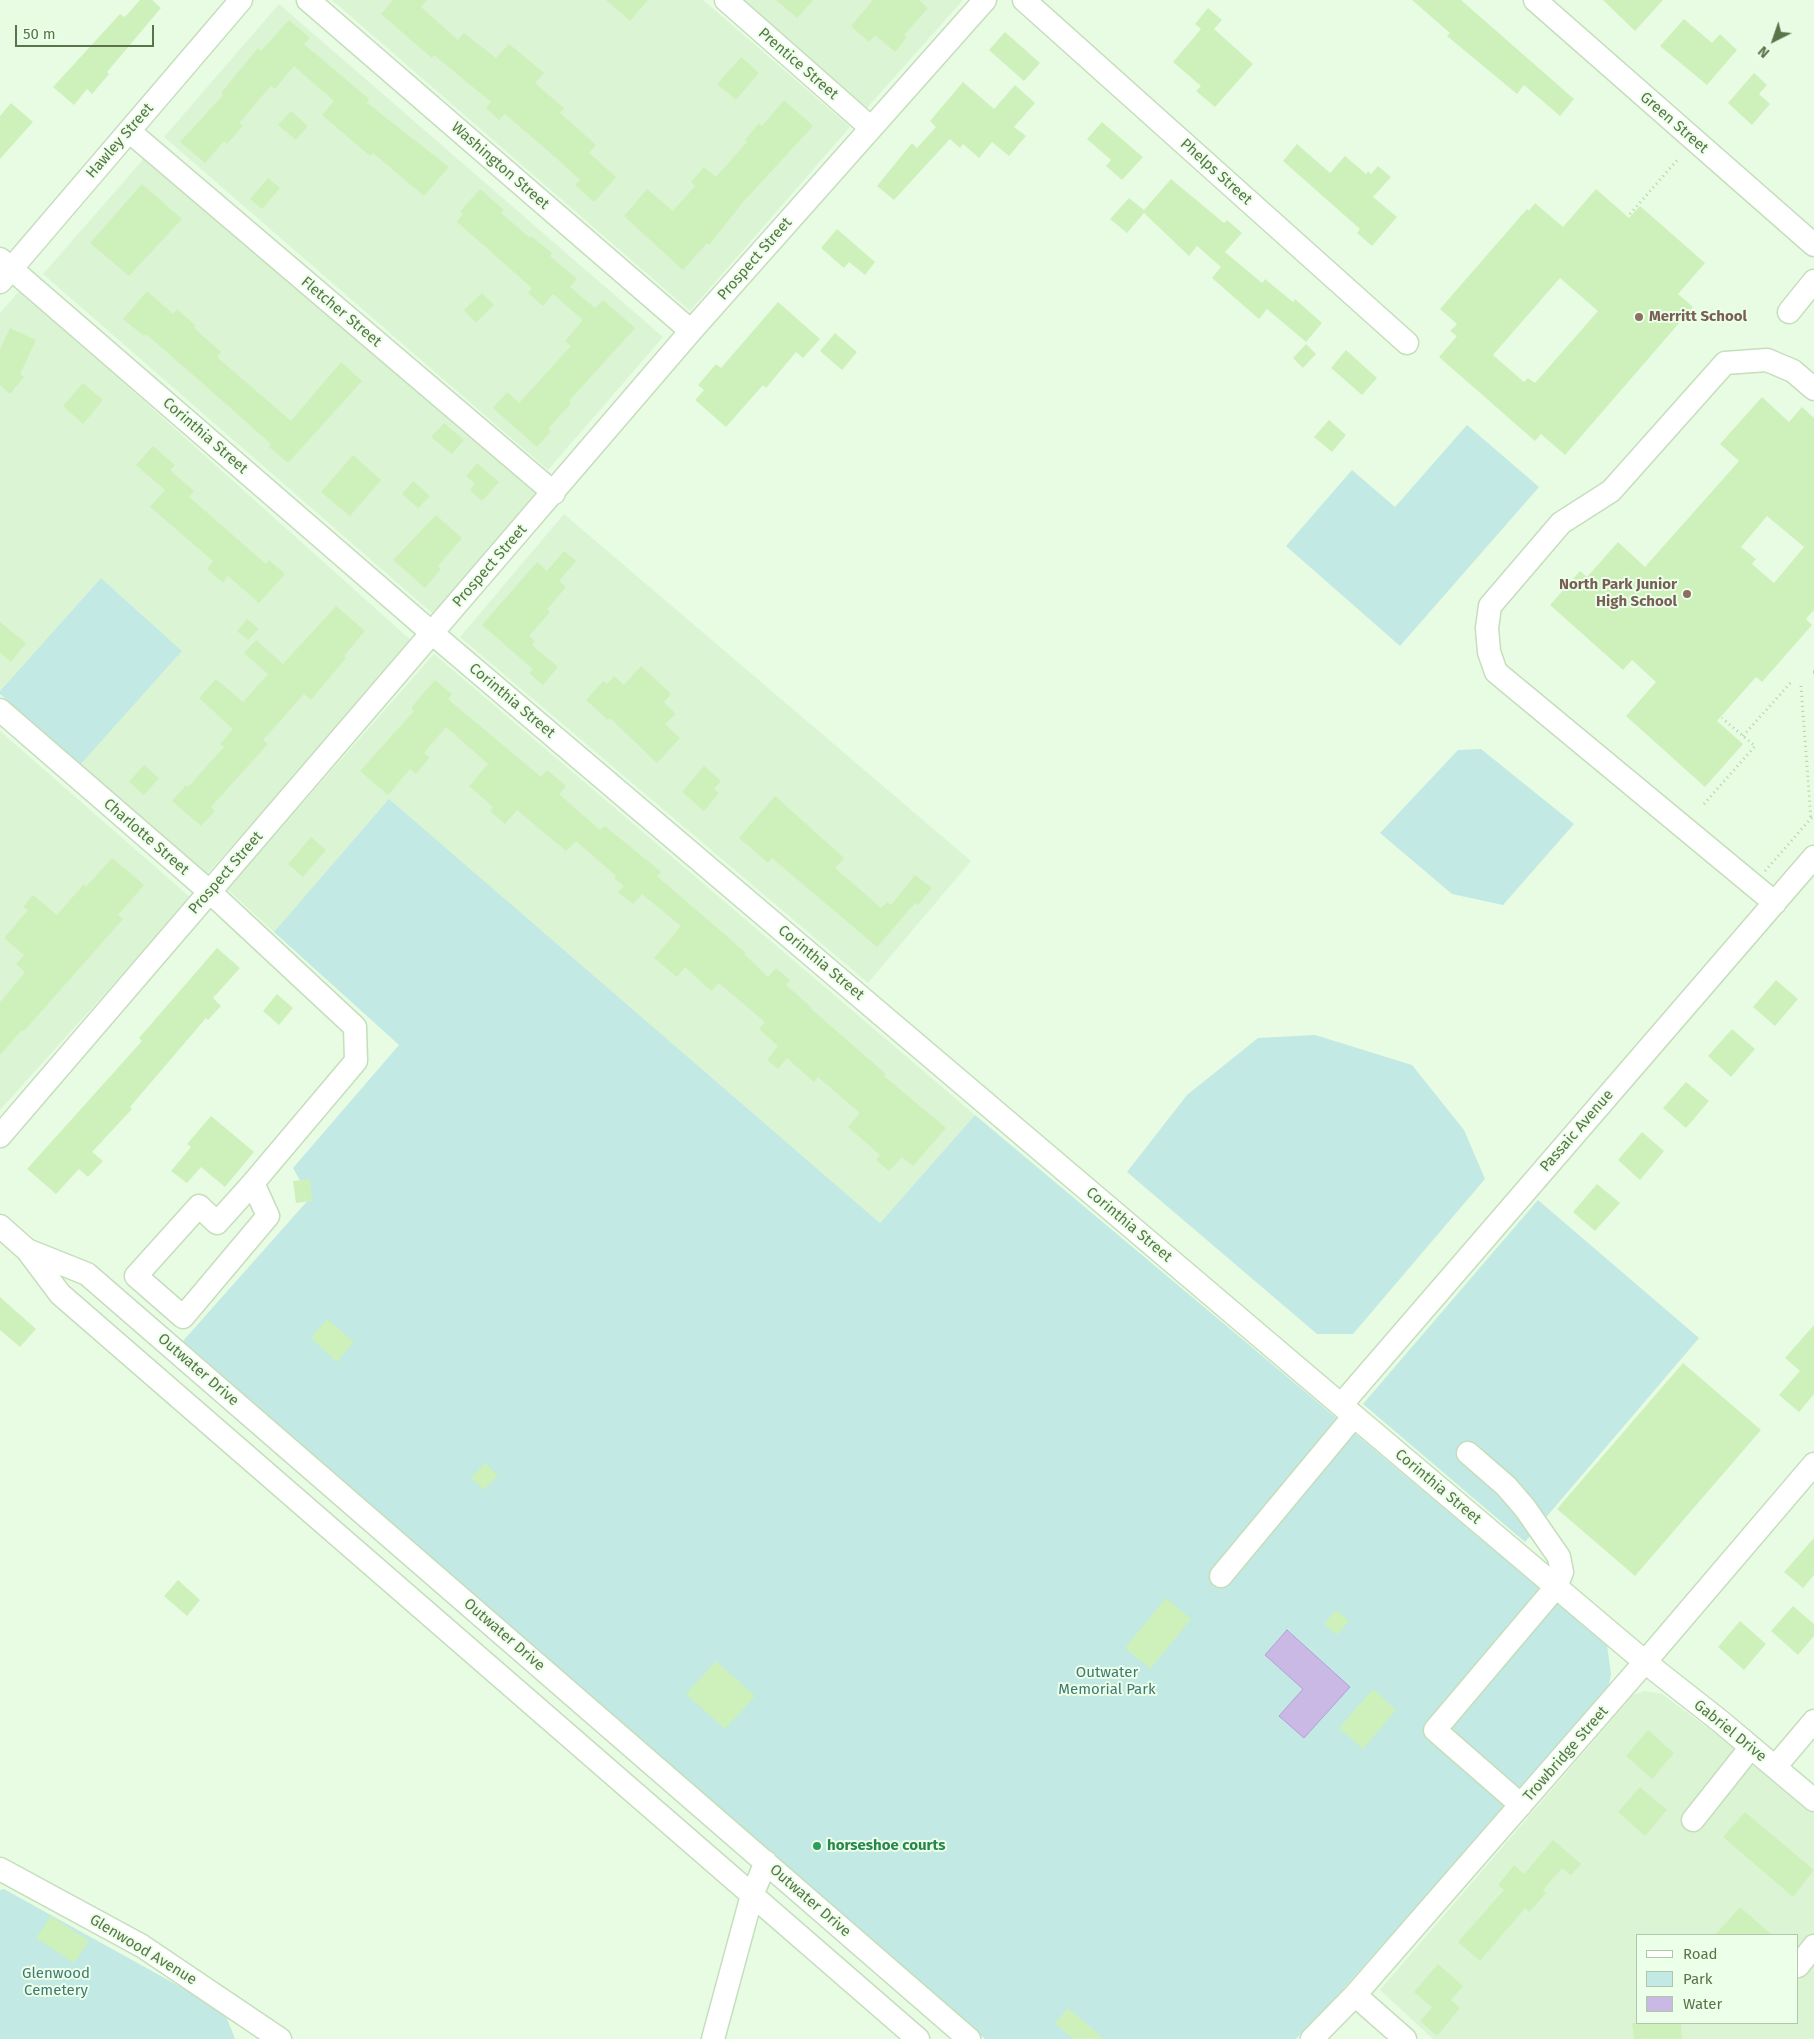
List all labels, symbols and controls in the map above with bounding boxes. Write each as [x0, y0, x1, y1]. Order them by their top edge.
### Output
scale bar [18, 15, 156, 47]
north arrow [1749, 15, 1799, 65]
street label: Prentice Street [754, 24, 842, 104]
text: 50 m [23, 25, 56, 43]
text: N [1755, 42, 1773, 61]
street label: Green Street [1636, 88, 1712, 158]
street label: Hawley Street [83, 100, 157, 182]
street label: Washington Street [447, 119, 553, 213]
street label: Phelps Street [1176, 135, 1256, 209]
street label: Prospect Street [714, 214, 796, 304]
street label: Fletcher Street [297, 273, 385, 351]
place label: Merritt School [1649, 308, 1747, 326]
marker: Merritt School [1633, 311, 1645, 323]
street label: Corinthia Street [159, 394, 251, 478]
street label: Prospect Street [449, 521, 531, 611]
place label: North Park Junior High School [1559, 576, 1677, 611]
marker: North Park Junior High School [1681, 588, 1693, 600]
street label: Corinthia Street [465, 660, 559, 742]
street label: Charlotte Street [100, 795, 192, 879]
street label: Prospect Street [185, 828, 267, 918]
street label: Corinthia Street [774, 922, 868, 1004]
street label: Passaic Avenue [1536, 1086, 1618, 1176]
street label: Corinthia Street [1082, 1184, 1176, 1266]
street label: Outwater Drive [154, 1330, 242, 1410]
street label: Corinthia Street [1391, 1446, 1485, 1528]
street label: Outwater Drive [460, 1595, 548, 1675]
park label: Outwater Memorial Park [1058, 1664, 1156, 1699]
street label: Gabriel Drive [1690, 1696, 1770, 1766]
street label: Trowbridge Street [1520, 1703, 1612, 1805]
place label: horseshoe courts [827, 1837, 946, 1855]
marker: horseshoe courts [811, 1840, 823, 1852]
street label: Outwater Drive [766, 1861, 854, 1941]
street label: Glenwood Avenue [86, 1911, 200, 1989]
legend [1636, 1934, 1799, 2024]
text: Road [1683, 1945, 1718, 1963]
park label: Glenwood Cemetery [22, 1965, 90, 2000]
text: Park [1683, 1970, 1713, 1988]
text: Water [1683, 1995, 1722, 2013]

